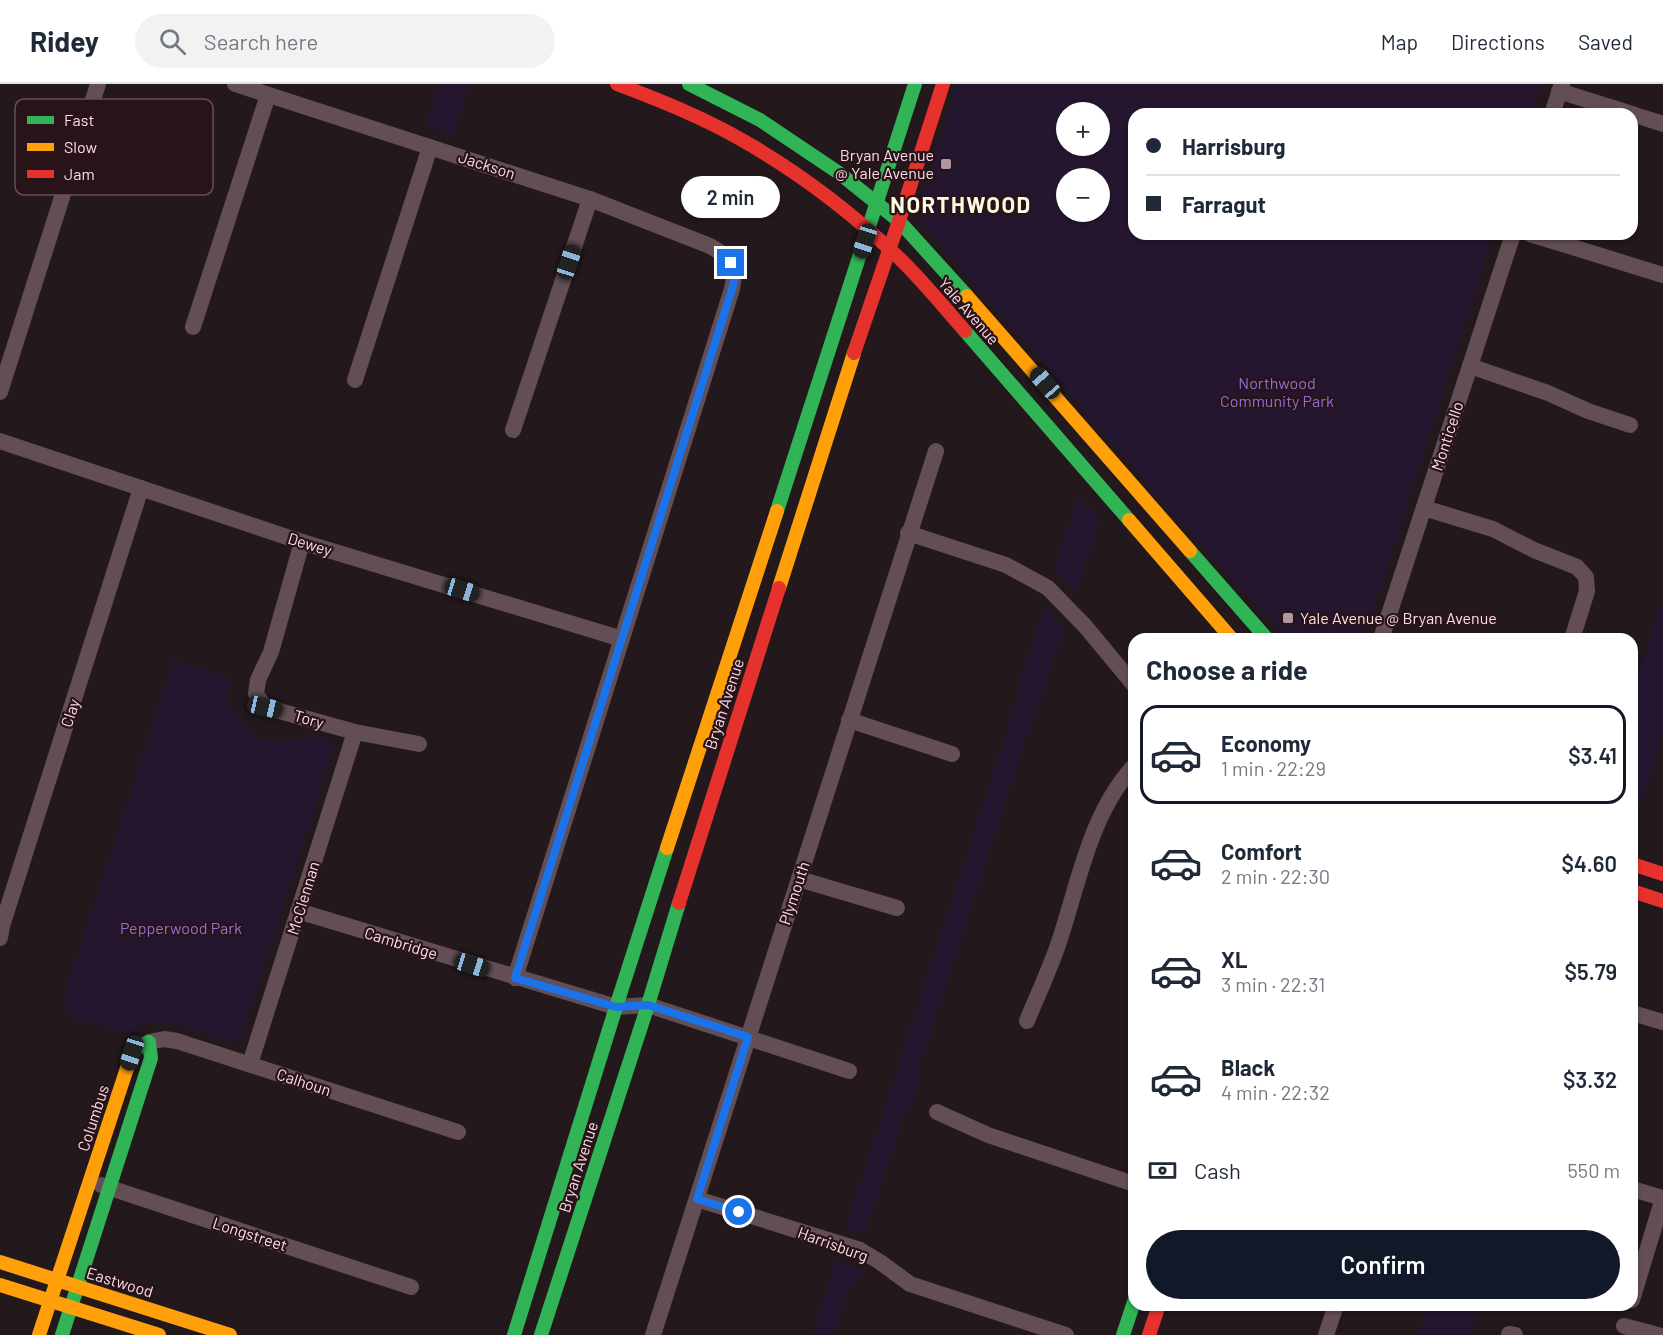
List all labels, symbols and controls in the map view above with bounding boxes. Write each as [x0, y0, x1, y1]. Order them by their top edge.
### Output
search box [135, 14, 555, 68]
text: Ridey [30, 24, 99, 58]
icon: search [156, 25, 189, 58]
text: Search here [204, 28, 318, 54]
text: Map [1381, 29, 1418, 54]
text: Directions [1451, 29, 1545, 54]
text: Saved [1578, 29, 1633, 54]
legend [15, 99, 213, 195]
map controls [1056, 102, 1110, 222]
button: + [1056, 102, 1110, 156]
text: Fast [64, 110, 94, 129]
text: Harrisburg [1182, 133, 1286, 159]
text: Slow [64, 137, 97, 156]
place label: Bryan Avenue @ Yale Avenue [835, 145, 934, 182]
street label: Jackson [456, 146, 518, 183]
marker: Bryan Avenue @ Yale Avenue [939, 157, 953, 171]
text: Jam [64, 164, 95, 183]
button: − [1056, 168, 1110, 222]
callout: 2 min [682, 176, 780, 218]
text: 2 min [707, 185, 754, 209]
district label: NORTHWOOD [890, 191, 1032, 217]
text: Farragut [1182, 191, 1266, 217]
car [851, 221, 879, 261]
car [555, 242, 583, 282]
route end [717, 249, 744, 276]
street label: Yale Avenue [935, 273, 1004, 348]
car [1026, 364, 1064, 402]
park label: Northwood Community Park [1220, 373, 1334, 410]
street label: Monticello [1426, 399, 1467, 473]
street label: Dewey [286, 528, 335, 559]
car [442, 576, 482, 604]
place label: Yale Avenue @ Bryan Avenue [1300, 608, 1497, 627]
marker: Yale Avenue @ Bryan Avenue [1281, 611, 1295, 625]
text: Choose a ride [1146, 653, 1308, 685]
street label: Bryan Avenue [700, 656, 747, 752]
car [245, 694, 285, 720]
street label: Clay [56, 696, 83, 730]
street label: Tory [292, 705, 327, 732]
icon: car [1149, 728, 1203, 782]
text: Economy [1221, 730, 1311, 756]
text: $3.41 [1568, 742, 1617, 768]
text: 1 min · 22:29 [1221, 756, 1326, 780]
icon: car [1149, 836, 1203, 890]
text: Comfort [1221, 838, 1302, 864]
text: $4.60 [1562, 850, 1617, 876]
street label: McClennan [282, 859, 323, 937]
street label: Plymouth [774, 859, 813, 927]
text: 2 min · 22:30 [1221, 864, 1330, 888]
park label: Pepperwood Park [120, 918, 242, 937]
street label: Cambridge [362, 922, 440, 963]
icon: car [1149, 944, 1203, 998]
text: XL [1221, 946, 1247, 972]
car [452, 951, 492, 979]
text: $5.79 [1565, 958, 1617, 984]
text: 3 min · 22:31 [1221, 972, 1325, 996]
car [118, 1033, 146, 1073]
icon: car [1149, 1052, 1203, 1106]
text: Black [1221, 1054, 1275, 1080]
street label: Calhoun [275, 1064, 334, 1099]
text: $3.32 [1563, 1066, 1617, 1092]
text: 4 min · 22:32 [1221, 1080, 1330, 1104]
street label: Columbus [73, 1082, 112, 1154]
street label: Bryan Avenue [554, 1119, 601, 1215]
icon: cash [1146, 1154, 1179, 1187]
text: Cash [1194, 1157, 1241, 1183]
text: 550 m [1568, 1158, 1620, 1182]
route start [725, 1198, 752, 1225]
street label: Longstreet [211, 1213, 290, 1254]
street label: Harrisburg [795, 1222, 871, 1265]
button: Confirm [1146, 1230, 1620, 1299]
street label: Eastwood [84, 1262, 156, 1301]

